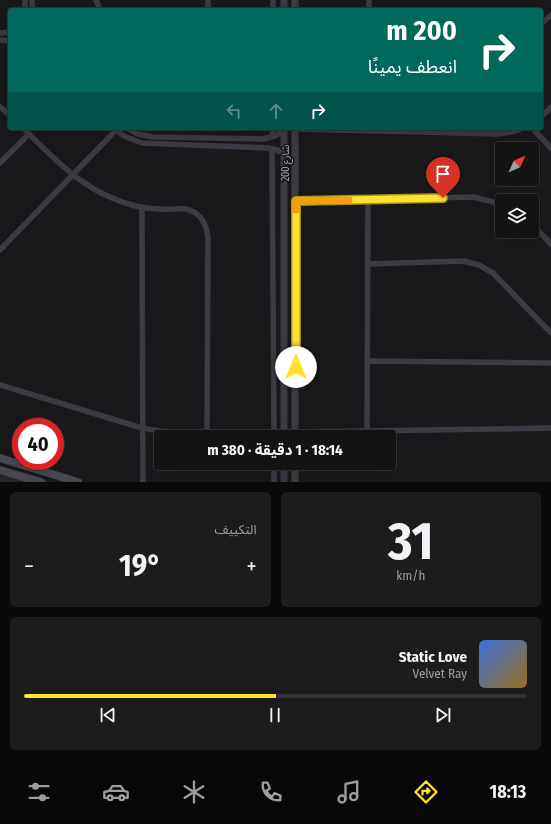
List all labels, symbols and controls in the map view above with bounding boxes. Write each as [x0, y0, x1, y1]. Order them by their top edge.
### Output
text: 200 m [386, 14, 457, 47]
icon: right [471, 24, 523, 76]
text: انعطف يمينًا [368, 56, 457, 78]
icon: left [223, 100, 245, 122]
icon: ahead [265, 100, 287, 122]
icon: right [307, 100, 329, 122]
north arrow [495, 142, 539, 186]
map controls [495, 142, 539, 238]
street label: شارع 200 [280, 145, 293, 181]
pin [426, 157, 460, 198]
icon: arrive [432, 163, 454, 185]
button: layers [495, 194, 539, 238]
position arrow [275, 346, 317, 388]
speed limit sign: 40 [12, 418, 64, 470]
text: 18:14 · 1 دقيقة · 380 m [207, 441, 343, 459]
text: 31 [388, 510, 434, 573]
text: التكييف [215, 522, 257, 537]
text: 19° [119, 548, 161, 584]
text: − [24, 553, 34, 580]
text: + [246, 553, 257, 580]
text: km/h [396, 568, 425, 583]
text: Static Love [399, 648, 467, 666]
text: Velvet Ray [413, 666, 467, 681]
icon: previous [97, 704, 119, 726]
icon: pause [264, 704, 286, 726]
icon: next [432, 704, 454, 726]
icon: filters [25, 778, 53, 806]
icon: car [102, 778, 130, 806]
icon: climate [180, 778, 208, 806]
icon: phone [257, 778, 285, 806]
icon: music [335, 778, 363, 806]
icon: directions [412, 778, 440, 806]
text: 18:13 [490, 781, 526, 803]

